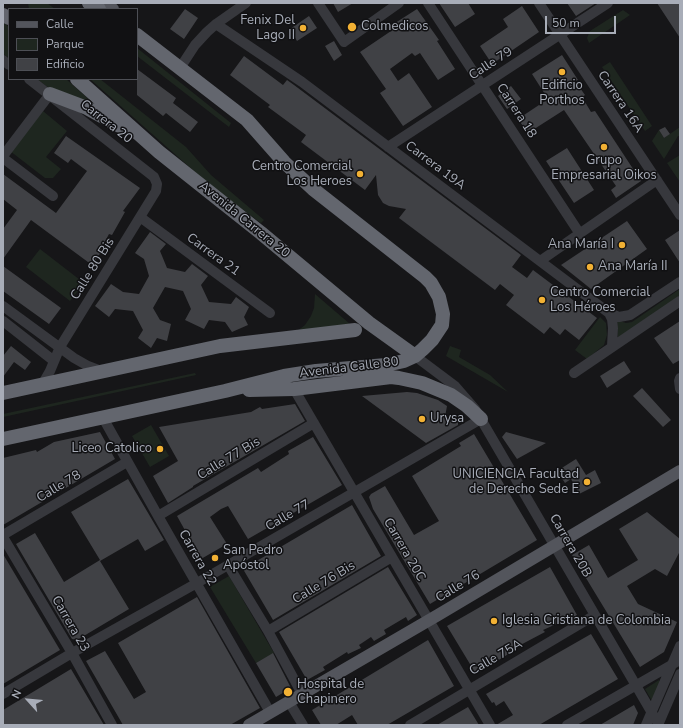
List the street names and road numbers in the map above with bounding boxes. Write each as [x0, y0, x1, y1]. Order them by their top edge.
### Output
street label: Calle 79 [466, 44, 516, 84]
street label: Carrera 16A [594, 68, 646, 136]
street label: Carrera 18 [493, 81, 539, 141]
street label: Carrera 20 [77, 97, 135, 147]
street label: Carrera 19A [402, 138, 468, 194]
street label: Avenida Carrera 20 [195, 178, 293, 262]
street label: Carrera 21 [183, 230, 243, 280]
street label: Calle 80 Bis [68, 235, 118, 303]
street label: Avenida Calle 80 [299, 354, 399, 382]
street label: Calle 77 Bis [195, 434, 263, 484]
street label: Calle 78 [34, 468, 84, 506]
street label: Calle 77 [263, 497, 313, 535]
street label: Carrera 20B [546, 511, 594, 581]
street label: Carrera 20C [380, 515, 428, 585]
street label: Carrera 22 [175, 527, 219, 589]
street label: Calle 76 Bis [290, 558, 358, 608]
street label: Calle 76 [433, 568, 483, 606]
street label: Carrera 23 [48, 593, 92, 655]
street label: Calle 75A [467, 637, 525, 679]

